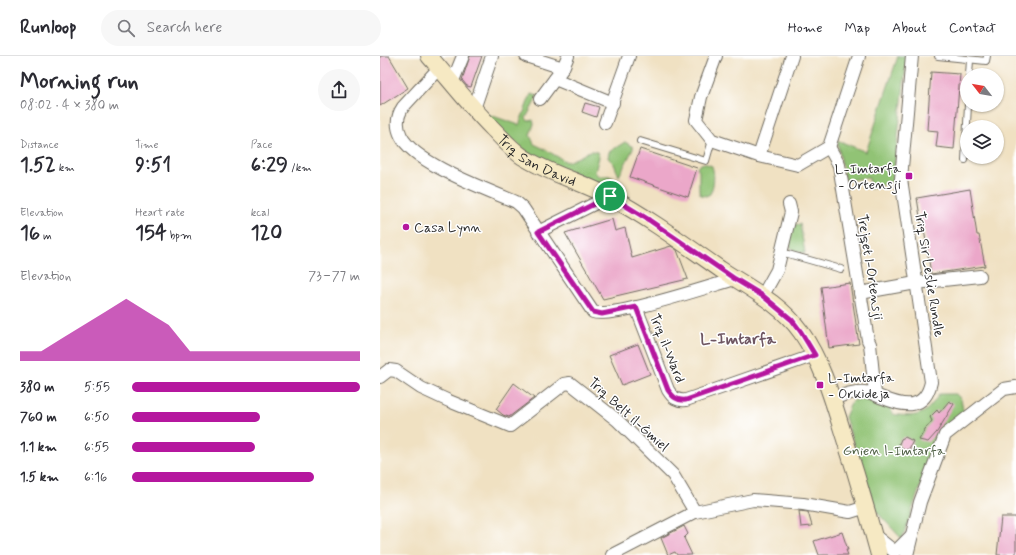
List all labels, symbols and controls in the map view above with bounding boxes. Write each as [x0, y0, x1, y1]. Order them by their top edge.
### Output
search box [101, 10, 381, 46]
text: Runloop [20, 15, 77, 40]
icon: search [115, 17, 137, 39]
text: Search here [147, 18, 222, 38]
text: Home [788, 19, 822, 37]
text: Map [844, 19, 870, 37]
text: About [892, 19, 927, 37]
text: Contact [949, 19, 996, 37]
text: Morning run [20, 68, 139, 96]
north arrow [960, 68, 1004, 112]
map controls [960, 68, 1004, 164]
button: share [318, 69, 360, 111]
text: 08:02 · 4 × 380 m [20, 97, 119, 114]
button: layers [960, 120, 1004, 164]
street label: Triq San David [493, 131, 579, 191]
text: Distance [20, 138, 59, 152]
text: Time [135, 138, 158, 152]
text: Pace [251, 138, 273, 152]
text: 1.52 [20, 152, 56, 179]
text: 9:51 [135, 152, 171, 179]
text: 6:29 [251, 152, 288, 179]
place label: L-Imtarfa - Ortensji [835, 160, 902, 194]
text: km [56, 161, 75, 175]
text: /km [288, 161, 312, 175]
marker: L-Imtarfa - Ortensji [904, 171, 914, 181]
pin [593, 179, 627, 213]
icon: arrive [599, 185, 621, 207]
text: Elevation [20, 206, 63, 220]
text: Heart rate [135, 206, 185, 220]
text: kcal [251, 206, 269, 220]
street label: Triq Sir Leslie Rundle [910, 210, 948, 339]
street label: Trejqet l-Ortensji [853, 213, 887, 321]
place label: Casa Lynn [414, 219, 481, 237]
text: 16 [20, 220, 40, 247]
text: 154 [135, 220, 167, 247]
text: 120 [251, 220, 282, 247]
marker: Casa Lynn [401, 222, 411, 232]
text: m [40, 229, 52, 243]
text: bpm [167, 229, 192, 243]
text: Elevation [20, 268, 71, 285]
text: 73–77 m [308, 268, 360, 285]
street label: Triq il-Ward [645, 311, 689, 386]
district label: L-Imtarfa [700, 329, 776, 350]
place label: L-Imtarfa - Orkideja [828, 369, 895, 403]
street label: Triq Belt il-Ġmiel [584, 374, 672, 456]
text: 380 m [20, 379, 55, 396]
text: 5:55 [84, 379, 110, 396]
marker: L-Imtarfa - Orkideja [815, 380, 825, 390]
text: 760 m [20, 409, 57, 426]
text: 6:50 [84, 409, 109, 426]
text: 1.1 km [20, 439, 57, 456]
text: 6:55 [84, 439, 109, 456]
park label: Gnien l-Imtarfa [843, 442, 946, 460]
text: 1.5 km [20, 469, 59, 486]
text: 6:16 [84, 469, 107, 486]

